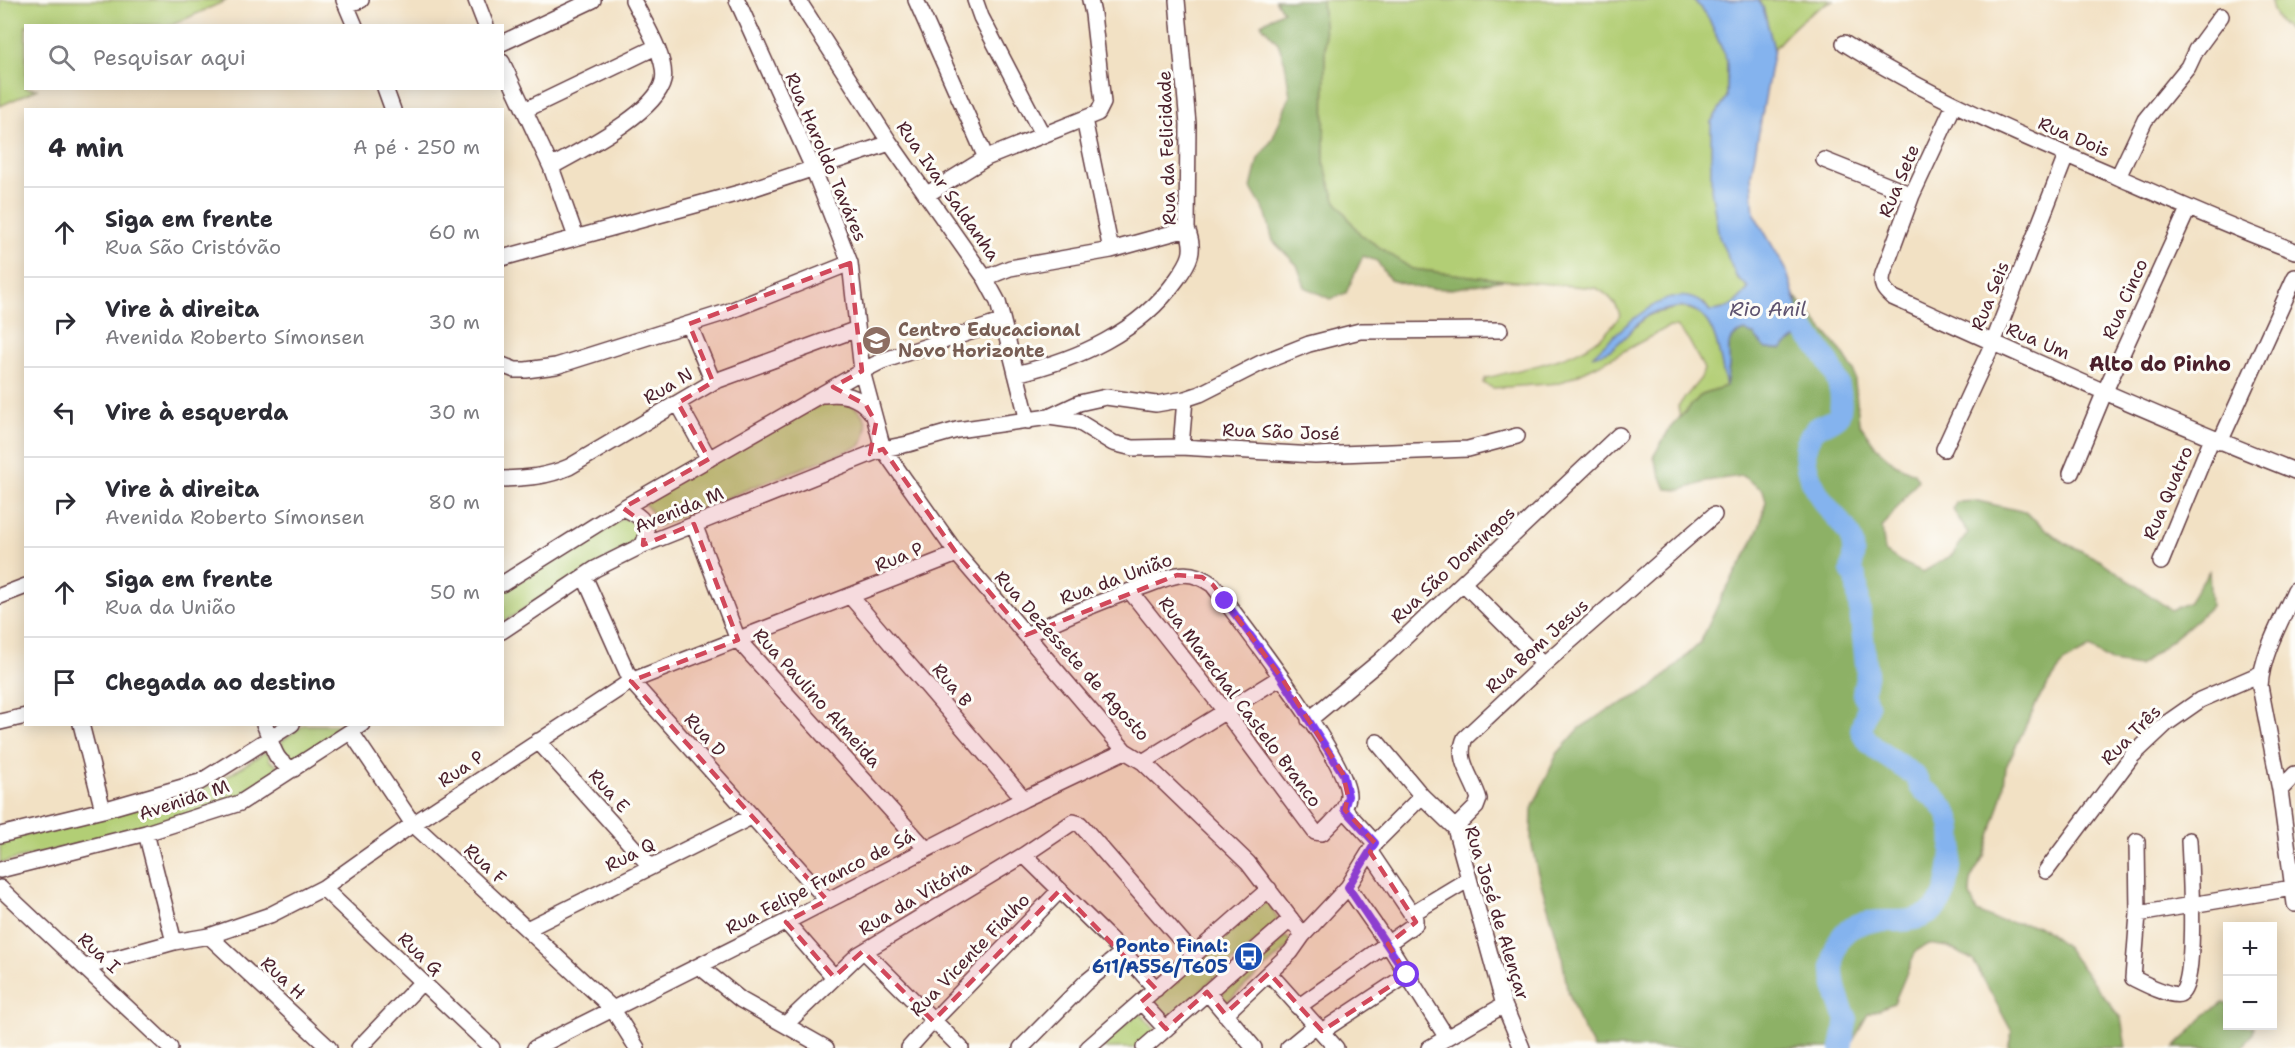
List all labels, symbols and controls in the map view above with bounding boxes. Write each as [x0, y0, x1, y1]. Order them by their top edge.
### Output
search box [24, 24, 504, 90]
icon: search [45, 41, 78, 74]
text: Pesquisar aqui [93, 43, 246, 72]
street label: Rua Haroldo Taváres [780, 69, 872, 245]
street label: Rua da Felicidade [1152, 70, 1182, 226]
street label: Rua Dois [2034, 111, 2114, 163]
street label: Rua Ivar Saldanha [891, 116, 1005, 266]
text: 4 min [48, 130, 124, 165]
text: A pé · 250 m [353, 134, 480, 160]
street label: Rua Sete [1873, 141, 1925, 221]
text: Siga em frente [105, 205, 273, 234]
icon: ahead [48, 216, 81, 249]
text: 60 m [428, 219, 480, 245]
text: Rua São Cristóvão [105, 234, 281, 260]
street label: Rua Cinco [2097, 255, 2153, 343]
street label: Rua Seis [1965, 258, 2015, 334]
text: Vire à direita [105, 295, 259, 324]
water label: Rio Anil [1729, 296, 1807, 322]
icon: right [48, 306, 81, 339]
text: 30 m [428, 309, 480, 335]
street label: Rua Um [2002, 317, 2074, 365]
place label: Centro Educacional Novo Horizonte [898, 318, 1080, 363]
text: Avenida Roberto Símonsen [105, 324, 365, 350]
school or university icon: Centro Educacional Novo Horizonte [861, 324, 893, 356]
district label: Alto do Pinho [2089, 351, 2231, 377]
street label: Rua N [639, 362, 697, 410]
icon: left [48, 396, 81, 429]
text: Vire à esquerda [105, 398, 288, 427]
text: 30 m [428, 399, 480, 425]
street label: Rua São José [1222, 418, 1340, 446]
street label: Rua Quatro [2137, 442, 2199, 544]
text: Vire à direita [105, 475, 259, 504]
street label: Avenida M [631, 481, 727, 539]
icon: right [48, 486, 81, 519]
text: 80 m [428, 489, 480, 515]
street label: Rua São Domingos [1386, 501, 1520, 629]
text: Avenida Roberto Símonsen [105, 504, 365, 530]
street label: Rua P [871, 537, 927, 577]
street label: Rua da União [1057, 548, 1175, 610]
text: Siga em frente [105, 565, 273, 594]
street label: Rua Dezessete de Agosto [989, 566, 1155, 746]
icon: ahead [48, 576, 81, 609]
text: 50 m [430, 579, 480, 605]
route end [1211, 587, 1237, 613]
street label: Rua Marechal Castelo Branco [1153, 592, 1327, 812]
street label: Rua Bom Jesus [1480, 593, 1594, 699]
text: Rua da União [105, 594, 236, 620]
street label: Rua Paulino Almeida [748, 623, 886, 773]
street label: Rua B [927, 658, 977, 712]
icon: arrive [48, 666, 81, 699]
text: Chegada ao destino [105, 668, 336, 697]
street label: Rua Três [2096, 700, 2166, 770]
street label: Rua D [679, 708, 731, 762]
street label: Rua P [434, 745, 488, 793]
street label: Rua E [583, 764, 635, 818]
street label: Avenida M [136, 774, 232, 826]
street label: Rua José de Alençar [1459, 823, 1535, 1003]
street label: Rua Felipe Franco de Sá [722, 824, 918, 940]
street label: Rua Q [601, 832, 659, 878]
street label: Rua F [459, 838, 511, 890]
street label: Rua da Vitória [854, 855, 976, 941]
street label: Rua Vicente Fialho [905, 888, 1035, 1022]
map controls [2223, 922, 2277, 1030]
button: + [2223, 922, 2277, 976]
street label: Rua I [73, 927, 125, 979]
street label: Rua G [393, 927, 448, 981]
place label: Ponto Final: 611/A556/T605 [1092, 934, 1228, 979]
bus stop icon: Ponto Final: 611/A556/T605 [1233, 940, 1265, 972]
street label: Rua H [256, 951, 310, 1005]
route start [1393, 961, 1419, 987]
button: − [2223, 976, 2277, 1030]

